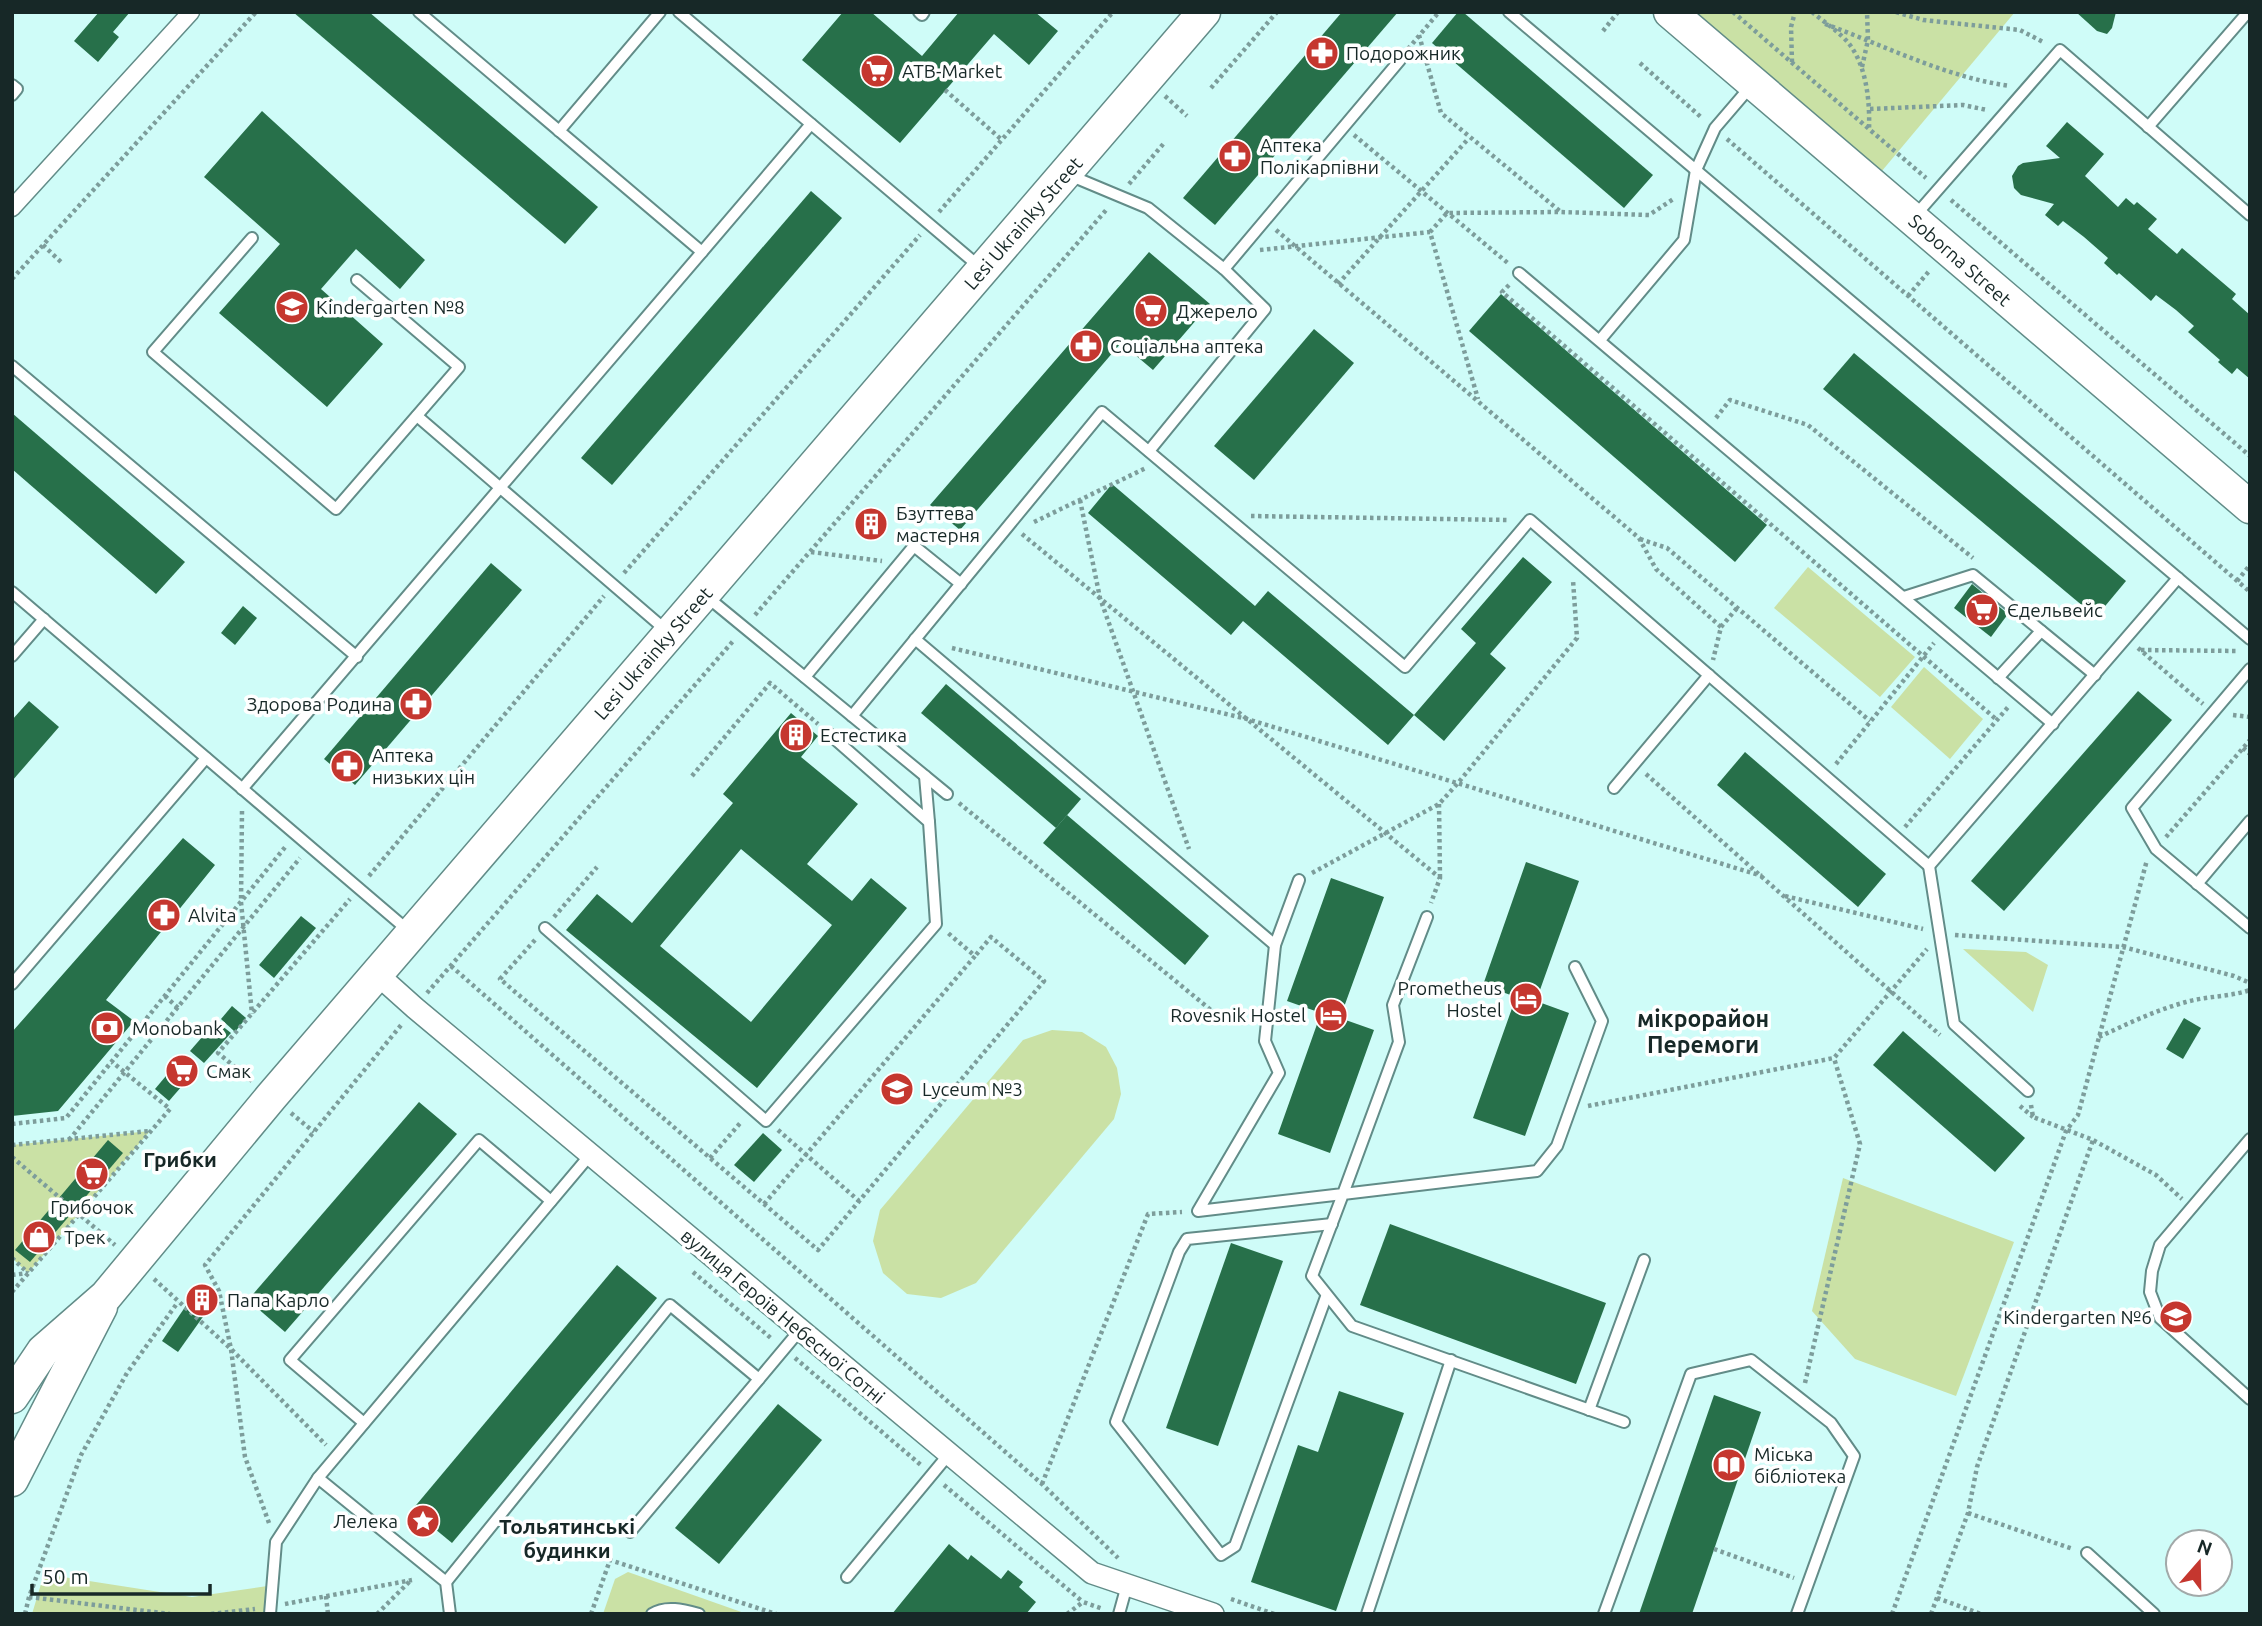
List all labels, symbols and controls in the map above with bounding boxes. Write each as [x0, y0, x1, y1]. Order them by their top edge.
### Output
pharmacy icon: Подорожник [1303, 34, 1341, 72]
place label: Подорожник [1346, 42, 1461, 64]
supermarket icon: ATB-Market [858, 52, 896, 90]
place label: ATB-Market [902, 60, 1003, 82]
place label: Аптека Полікарпівни [1260, 134, 1379, 178]
pharmacy icon: Аптека Полікарпівни [1216, 137, 1254, 175]
street label: Lesi Ukrainky Street [959, 152, 1087, 294]
street label: Soborna Street [1904, 210, 2016, 311]
school or university icon: Kindergarten №8 [273, 288, 311, 326]
supermarket icon: Джерело [1132, 292, 1170, 330]
place label: Kindergarten №8 [316, 296, 465, 318]
place label: Джерело [1176, 300, 1258, 322]
pharmacy icon: Соціальна аптека [1067, 327, 1105, 365]
place label: Соціальна аптека [1110, 335, 1263, 357]
place label: Бзуттева мастерня [896, 502, 980, 546]
building icon: Бзуттева мастерня [852, 505, 890, 543]
street label: Lesi Ukrainky Street [589, 582, 717, 724]
supermarket icon: Єдельвейс [1963, 591, 2001, 629]
place label: Єдельвейс [2007, 599, 2103, 621]
pharmacy icon: Здорова Родина [397, 685, 435, 723]
place label: Здорова Родина [247, 693, 392, 715]
building icon: Естестика [777, 716, 815, 754]
place label: Естестика [820, 724, 907, 746]
place label: Аптека низьких цін [372, 744, 475, 788]
pharmacy icon: Аптека низьких цін [328, 747, 366, 785]
pharmacy icon: Alvita [145, 896, 183, 934]
place label: Alvita [188, 904, 236, 926]
place label: Prometheus Hostel [1398, 977, 1502, 1021]
hotel icon: Prometheus Hostel [1507, 980, 1545, 1018]
hotel icon: Rovesnik Hostel [1312, 996, 1350, 1034]
place label: Rovesnik Hostel [1170, 1004, 1306, 1026]
district label: мікрорайон Перемоги [1637, 1006, 1769, 1057]
bank icon: Monobank [88, 1009, 126, 1047]
place label: Monobank [132, 1017, 223, 1039]
supermarket icon: Смак [163, 1052, 201, 1090]
place label: Смак [206, 1060, 251, 1082]
school or university icon: Lyceum №3 [878, 1070, 916, 1108]
place label: Lyceum №3 [922, 1078, 1023, 1100]
district label: Грибки [143, 1147, 217, 1171]
supermarket icon: Грибочок [73, 1155, 111, 1193]
place label: Грибочок [50, 1196, 134, 1218]
shop icon: Трек [20, 1218, 58, 1256]
street label: вулиця Героїв Небесної Сотні [677, 1224, 889, 1408]
place label: Трек [64, 1226, 106, 1248]
building icon: Папа Карло [183, 1281, 221, 1319]
place label: Папа Карло [227, 1289, 330, 1311]
school or university icon: Kindergarten №6 [2157, 1298, 2195, 1336]
place label: Kindergarten №6 [2003, 1306, 2152, 1328]
place label: Міська бібліотека [1754, 1443, 1846, 1487]
library icon: Міська бібліотека [1710, 1446, 1748, 1484]
place icon: Лелека [404, 1502, 442, 1540]
place label: Лелека [333, 1510, 398, 1532]
district label: Тольятинські будинки [499, 1514, 635, 1562]
north arrow [2164, 1528, 2234, 1598]
text: N [2194, 1534, 2215, 1560]
scale bar [32, 1552, 210, 1596]
text: 50 m [42, 1564, 89, 1588]

